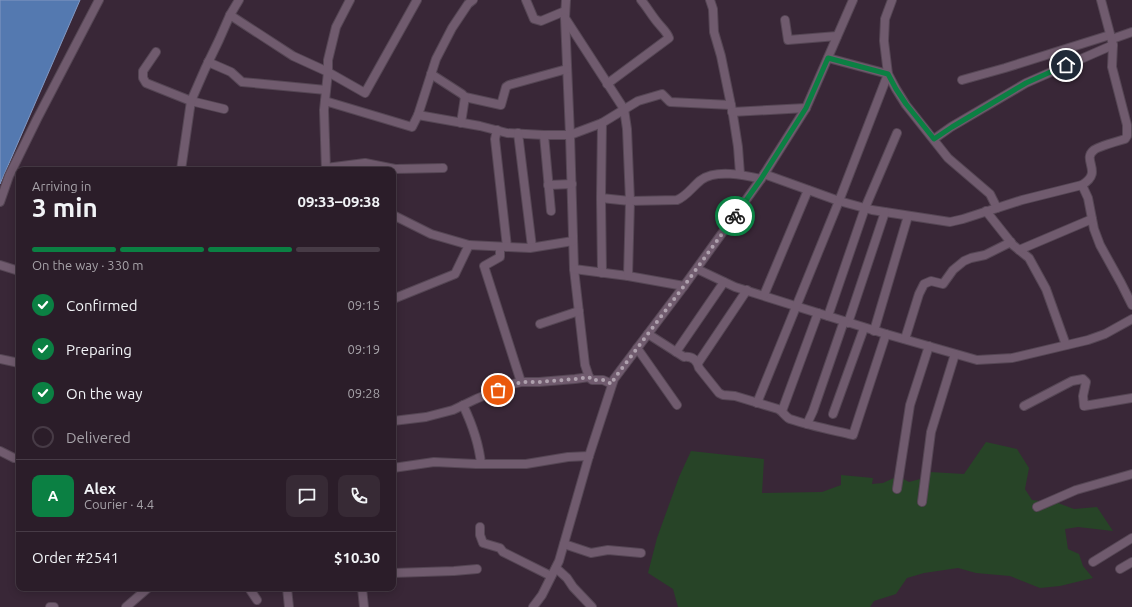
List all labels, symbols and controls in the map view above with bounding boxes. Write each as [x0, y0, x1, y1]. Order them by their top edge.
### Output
pin [1049, 48, 1083, 82]
icon: home [1055, 54, 1077, 76]
text: Arriving in [32, 179, 91, 193]
text: 3 min [32, 193, 98, 222]
text: 09:33–09:38 [297, 193, 380, 210]
courier [715, 196, 755, 236]
icon: bike [724, 205, 746, 227]
text: On the way · 330 m [32, 258, 144, 272]
icon: check [32, 294, 54, 316]
text: Confirmed [66, 297, 138, 314]
text: 09:15 [347, 298, 380, 312]
icon: check [32, 338, 54, 360]
text: Preparing [66, 341, 132, 358]
text: 09:19 [347, 342, 380, 356]
pin [481, 373, 515, 407]
icon: bag [487, 379, 509, 401]
icon: check [32, 382, 54, 404]
text: On the way [66, 385, 142, 402]
text: 09:28 [347, 386, 380, 400]
text: Delivered [66, 429, 131, 446]
button: chat [286, 475, 328, 517]
button: phone [338, 475, 380, 517]
text: Alex [84, 480, 116, 497]
text: A [48, 487, 58, 504]
text: Courier · 4.4 [84, 497, 154, 511]
text: Order #2541 [32, 549, 119, 566]
text: $10.30 [334, 549, 380, 566]

